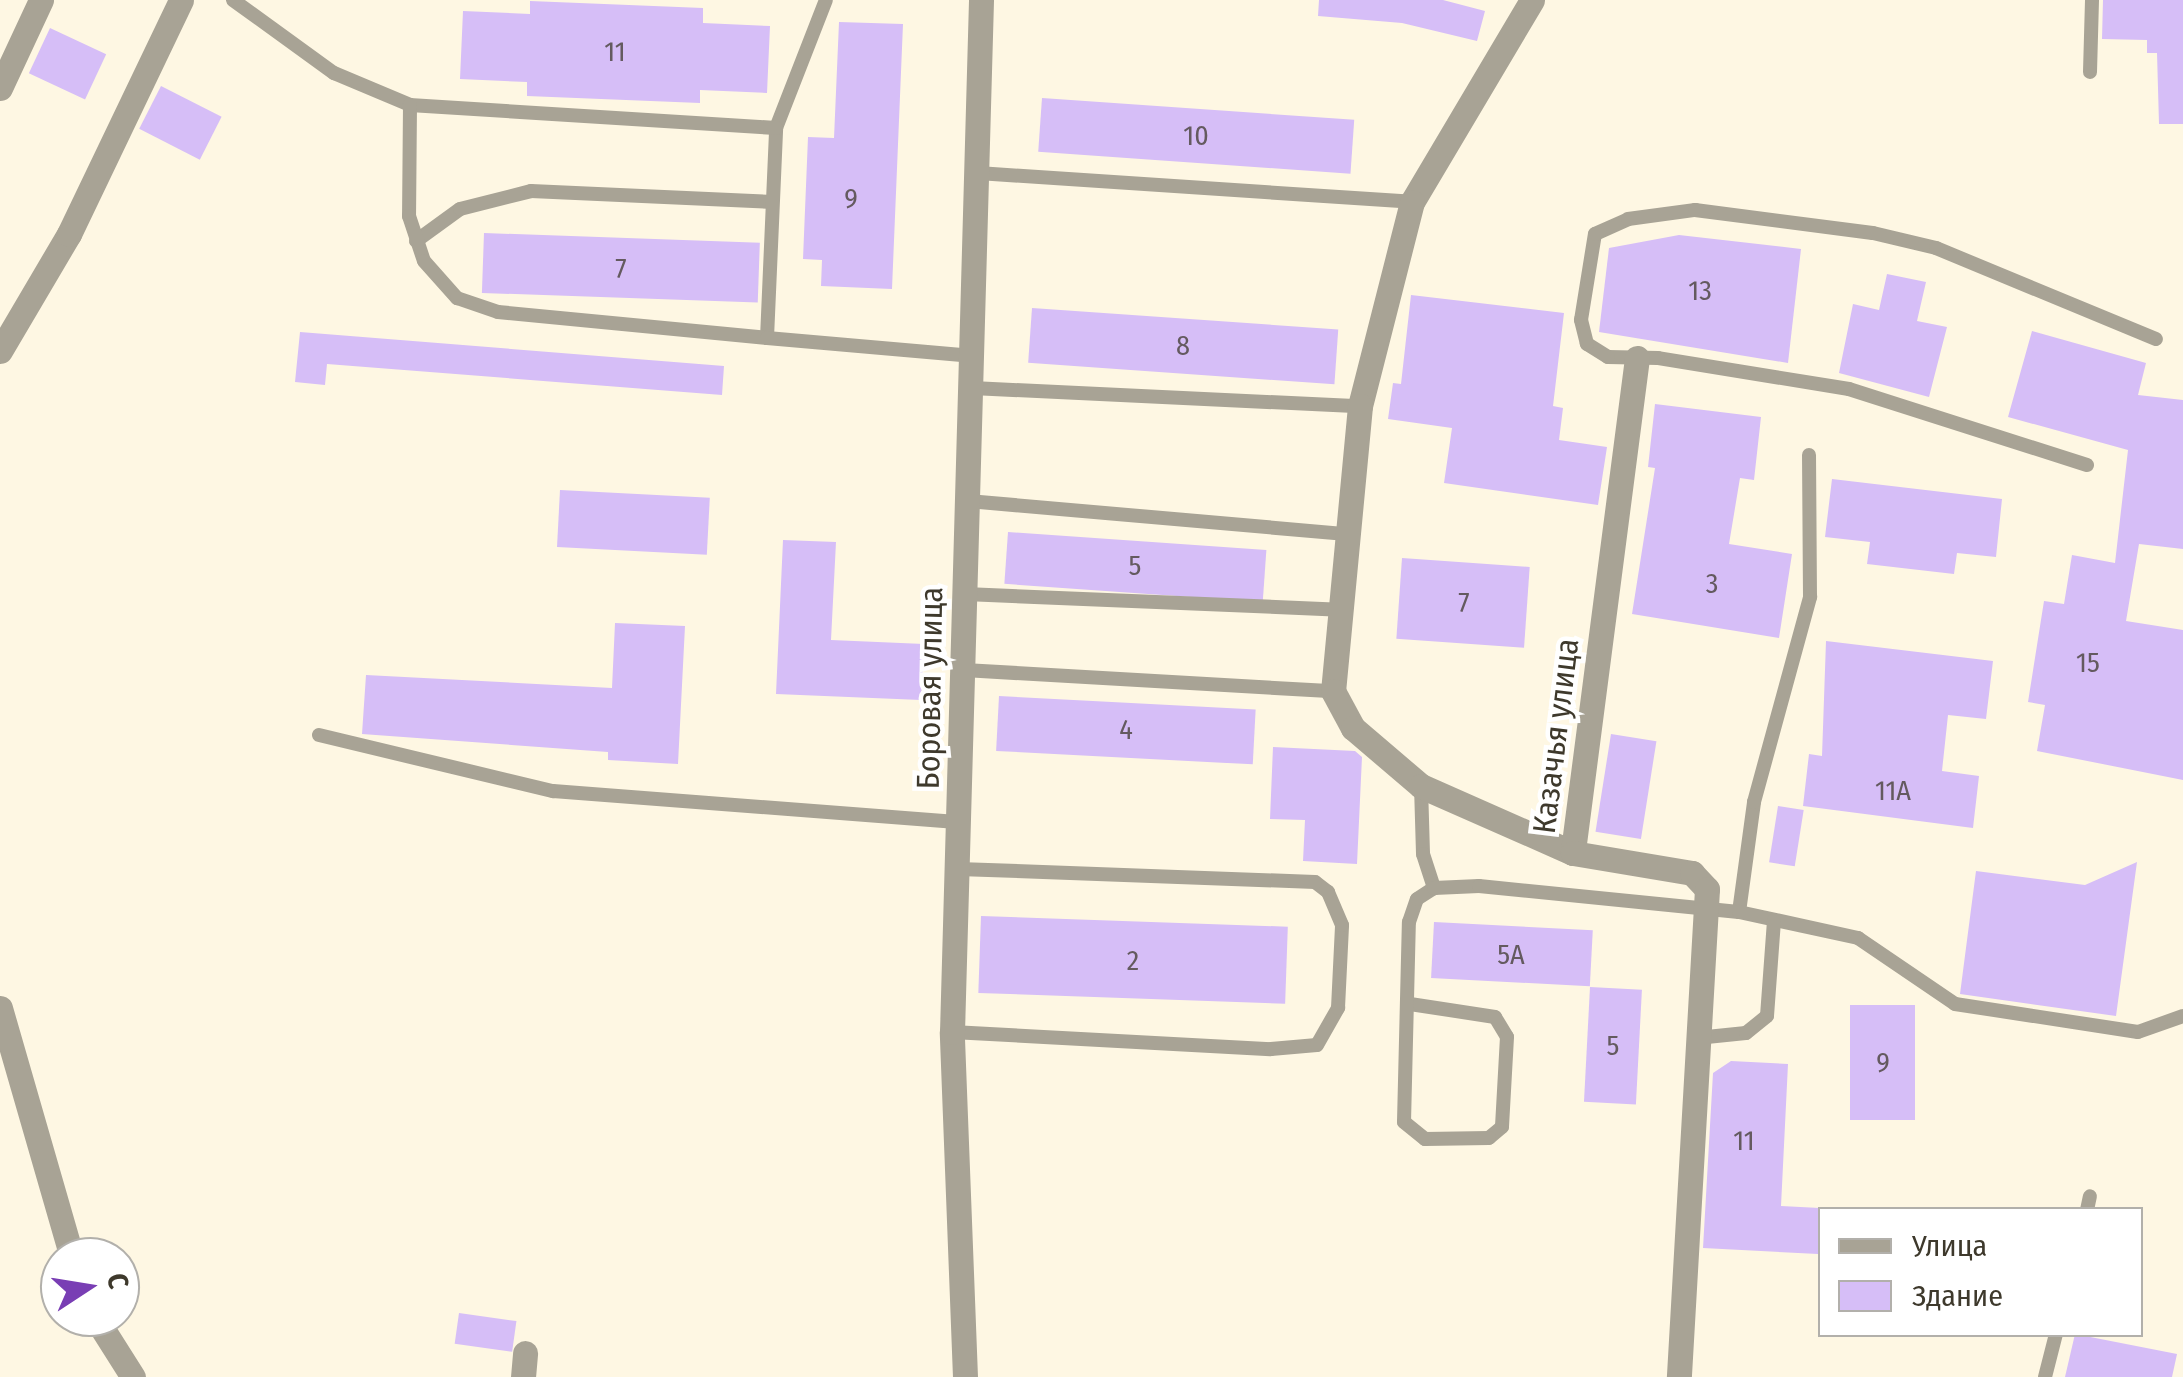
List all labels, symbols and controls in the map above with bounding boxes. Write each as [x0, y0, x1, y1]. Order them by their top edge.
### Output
house number: 11 [604, 35, 626, 69]
house number: 10 [1183, 119, 1209, 153]
house number: 9 [844, 182, 858, 216]
house number: 7 [615, 252, 627, 286]
house number: 13 [1688, 274, 1712, 308]
house number: 8 [1176, 329, 1190, 363]
house number: 5 [1129, 549, 1141, 583]
house number: 3 [1706, 567, 1718, 601]
street label: Боровая улица [909, 586, 951, 790]
house number: 7 [1458, 586, 1470, 620]
street label: Казачья улица [1525, 636, 1587, 836]
house number: 15 [2076, 646, 2100, 680]
house number: 4 [1119, 713, 1133, 747]
house number: 11А [1875, 774, 1911, 808]
house number: 5А [1497, 938, 1525, 972]
house number: 2 [1127, 944, 1139, 978]
house number: 5 [1607, 1029, 1619, 1063]
house number: 9 [1876, 1046, 1890, 1080]
house number: 11 [1733, 1124, 1755, 1158]
legend [1818, 1207, 2143, 1337]
text: Улица [1912, 1228, 1987, 1264]
north arrow [40, 1237, 140, 1337]
text: С [100, 1270, 136, 1292]
text: Здание [1912, 1278, 2003, 1314]

